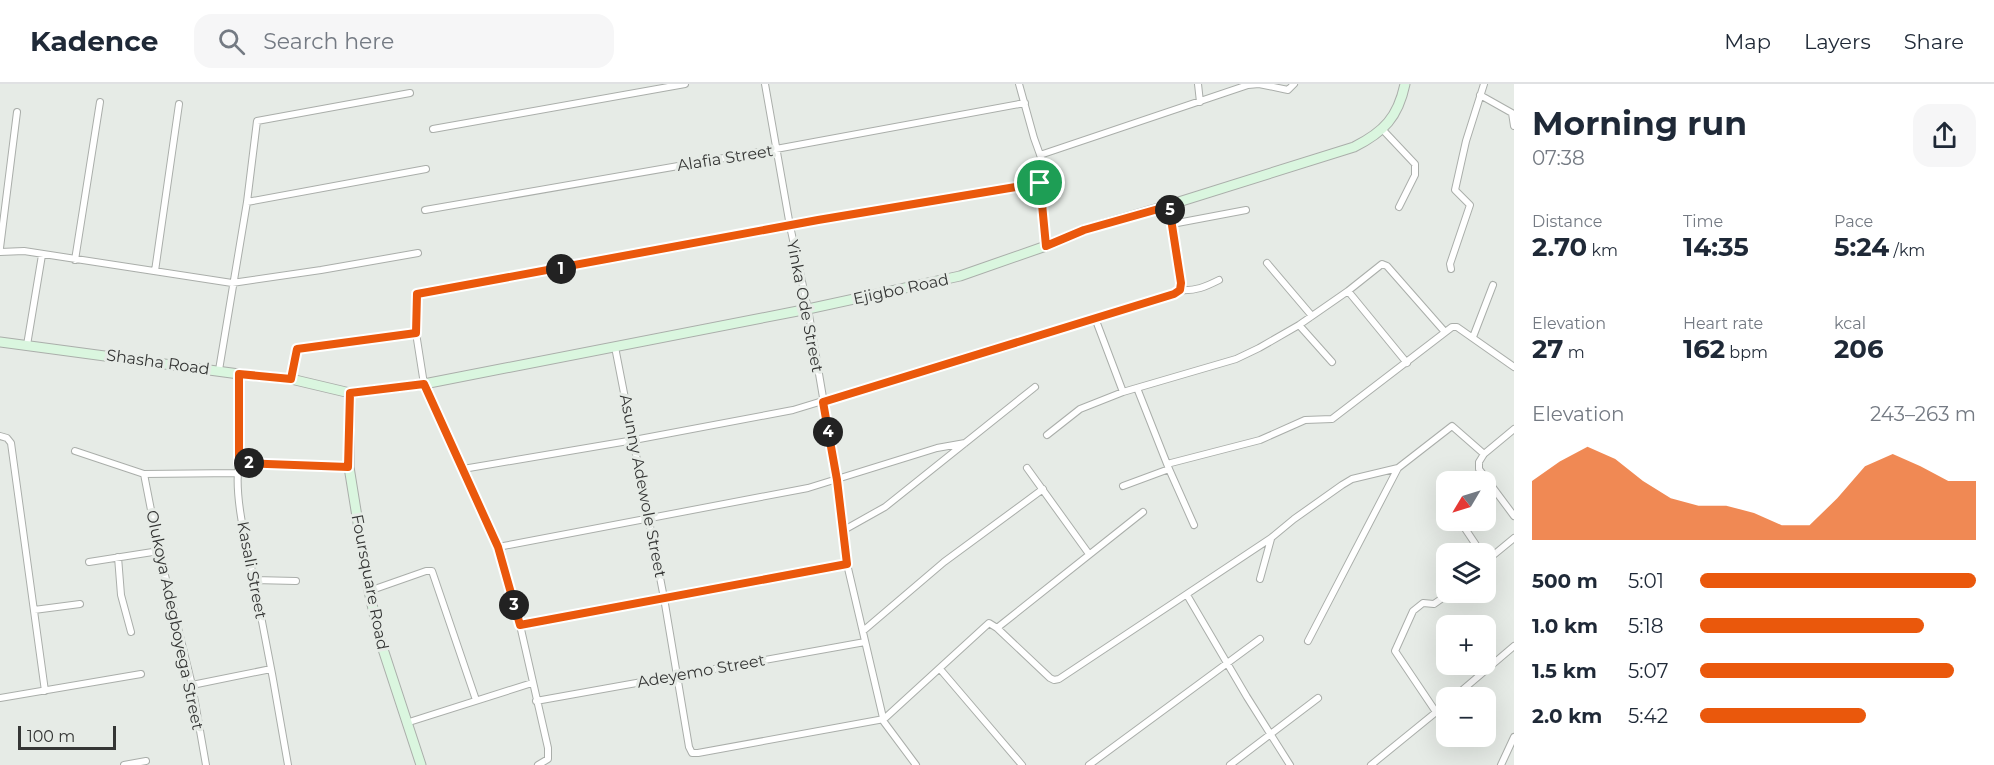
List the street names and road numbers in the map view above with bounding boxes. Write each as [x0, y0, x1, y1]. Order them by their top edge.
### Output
street label: Alafia Street [676, 141, 775, 175]
street label: Yinka Ode Street [783, 238, 827, 374]
street label: Ejigbo Road [851, 270, 951, 308]
street label: Shasha Road [105, 345, 211, 379]
street label: Asunny Adewole Street [616, 393, 670, 580]
street label: Olukoya Adegboyega Street [142, 508, 208, 732]
street label: Foursquare Road [348, 513, 392, 651]
street label: Kasali Street [233, 520, 271, 621]
street label: Adeyemo Street [636, 650, 767, 692]

